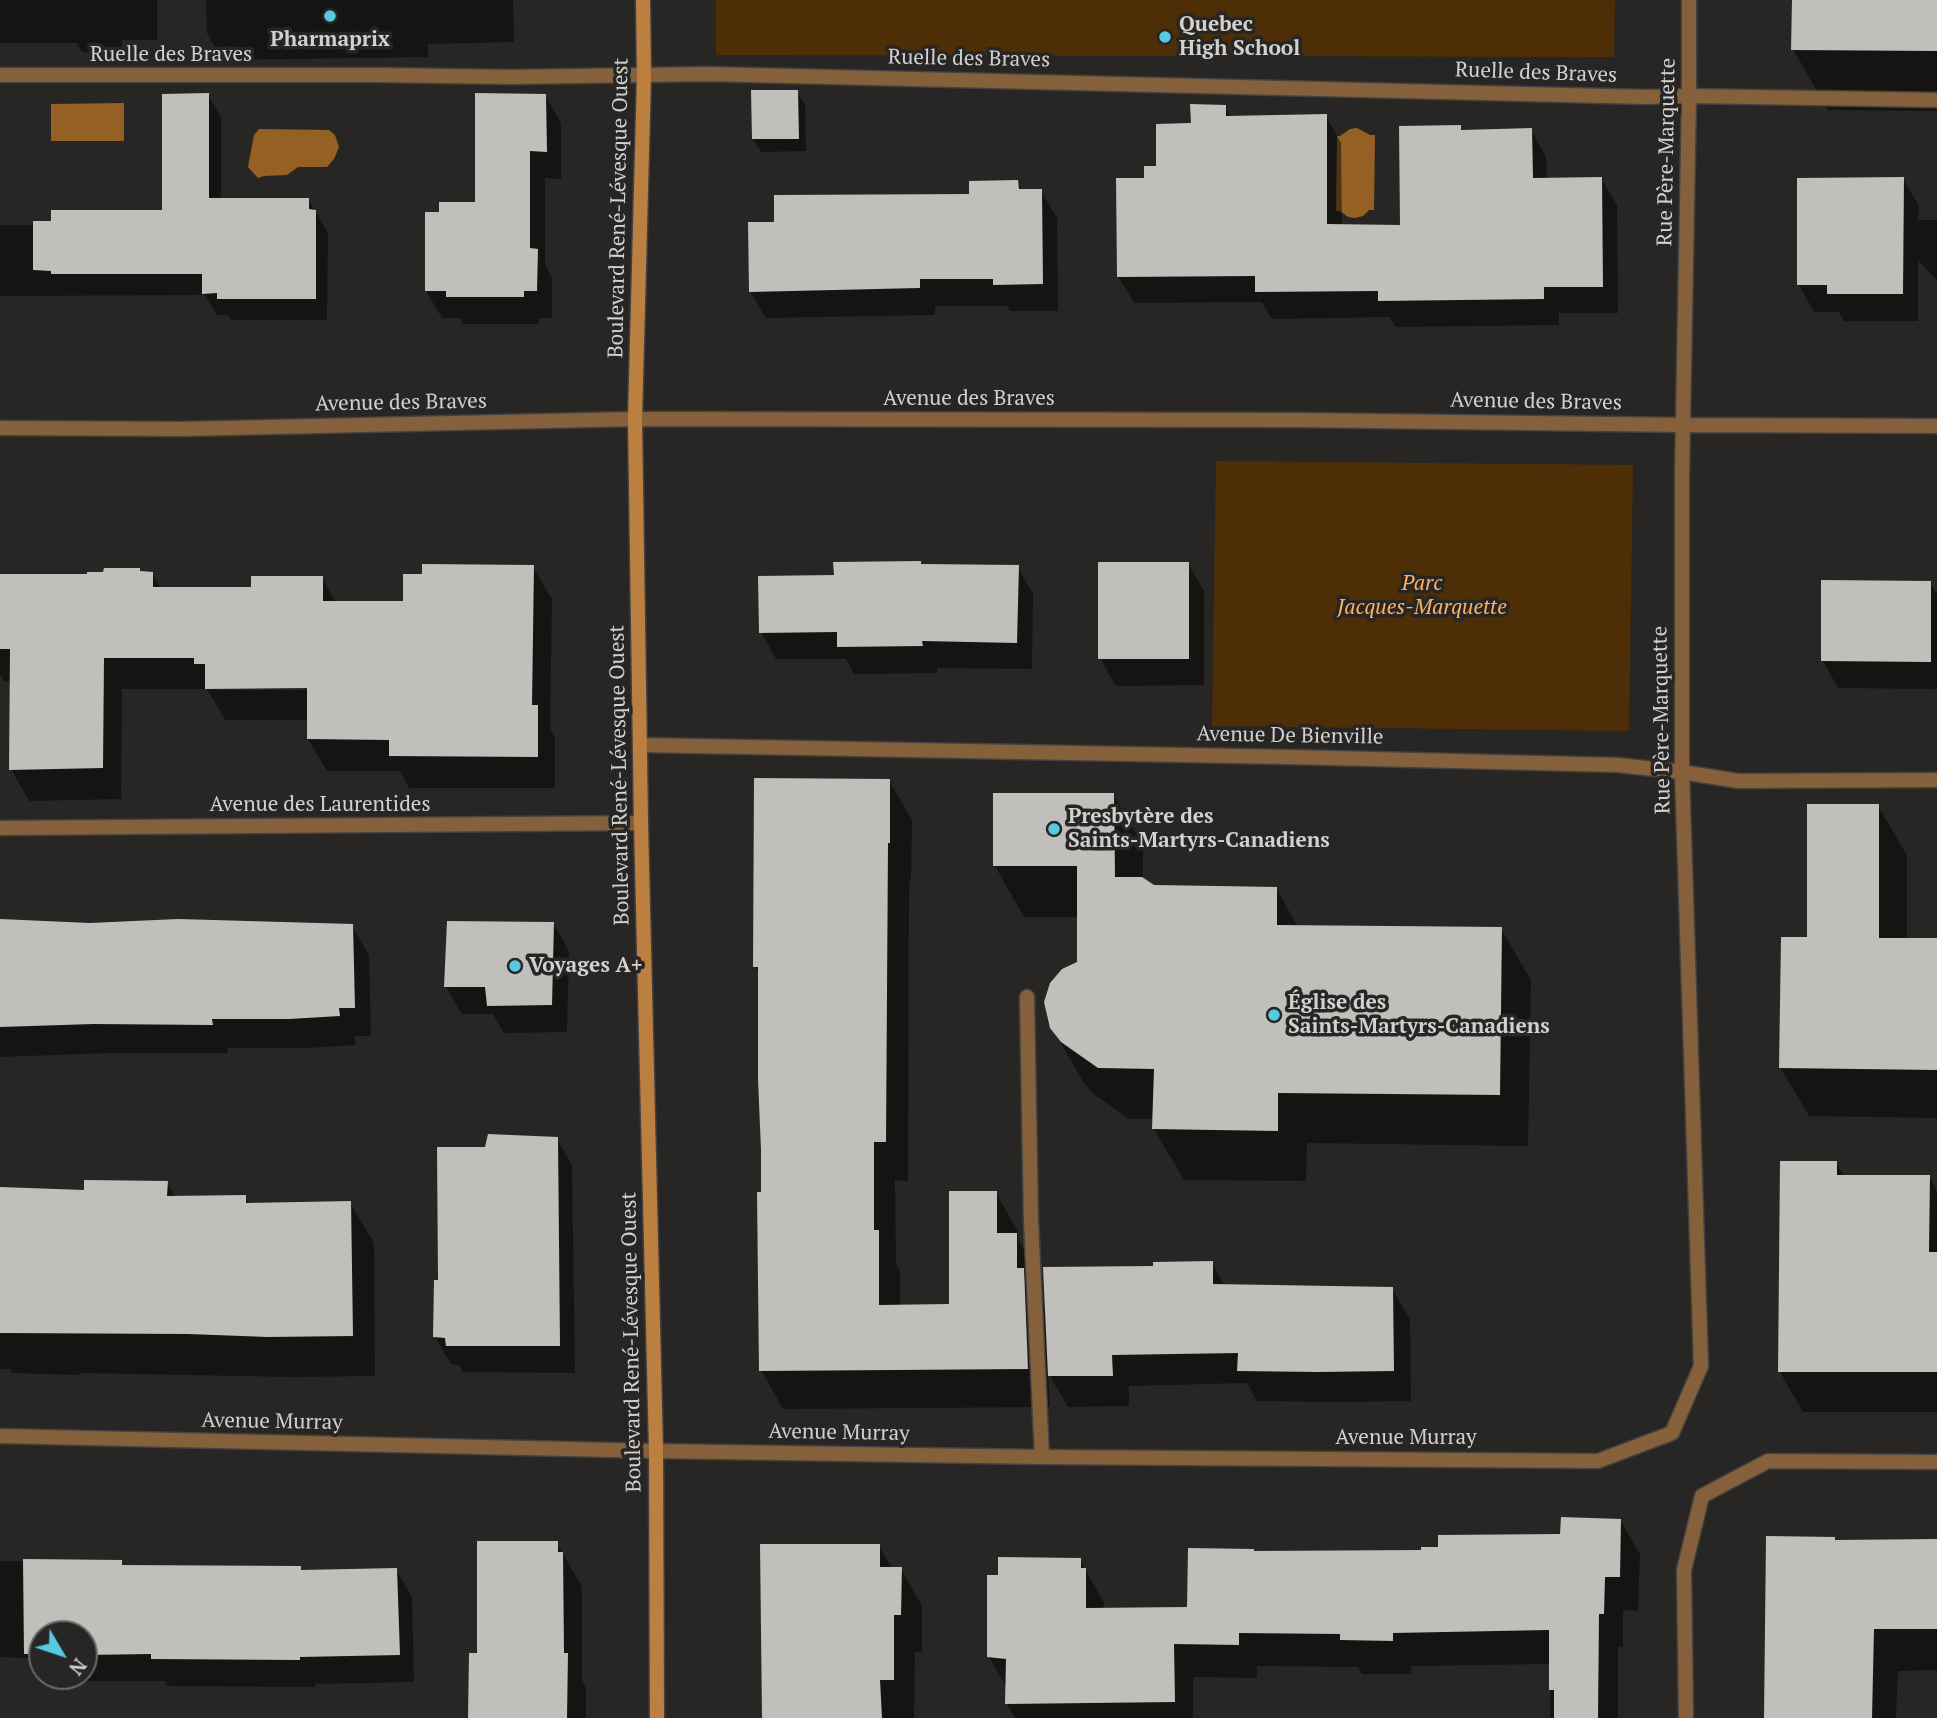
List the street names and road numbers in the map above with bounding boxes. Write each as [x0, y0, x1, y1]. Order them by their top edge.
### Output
street label: Ruelle des Braves [90, 42, 252, 68]
street label: Ruelle des Braves [888, 45, 1050, 73]
street label: Boulevard René-Lévesque Ouest [604, 58, 634, 358]
street label: Ruelle des Braves [1454, 58, 1618, 88]
street label: Rue Père-Marquette [1653, 58, 1681, 246]
street label: Avenue des Braves [883, 386, 1055, 412]
street label: Avenue des Braves [1450, 388, 1622, 416]
street label: Avenue des Braves [315, 389, 487, 417]
street label: Boulevard René-Lévesque Ouest [605, 625, 635, 925]
street label: Rue Père-Marquette [1648, 626, 1676, 814]
street label: Avenue De Bienville [1196, 722, 1384, 750]
street label: Avenue des Laurentides [210, 792, 430, 818]
street label: Boulevard René-Lévesque Ouest [617, 1192, 647, 1492]
street label: Avenue Murray [201, 1408, 343, 1436]
street label: Avenue Murray [768, 1419, 910, 1447]
street label: Avenue Murray [1335, 1425, 1477, 1451]

